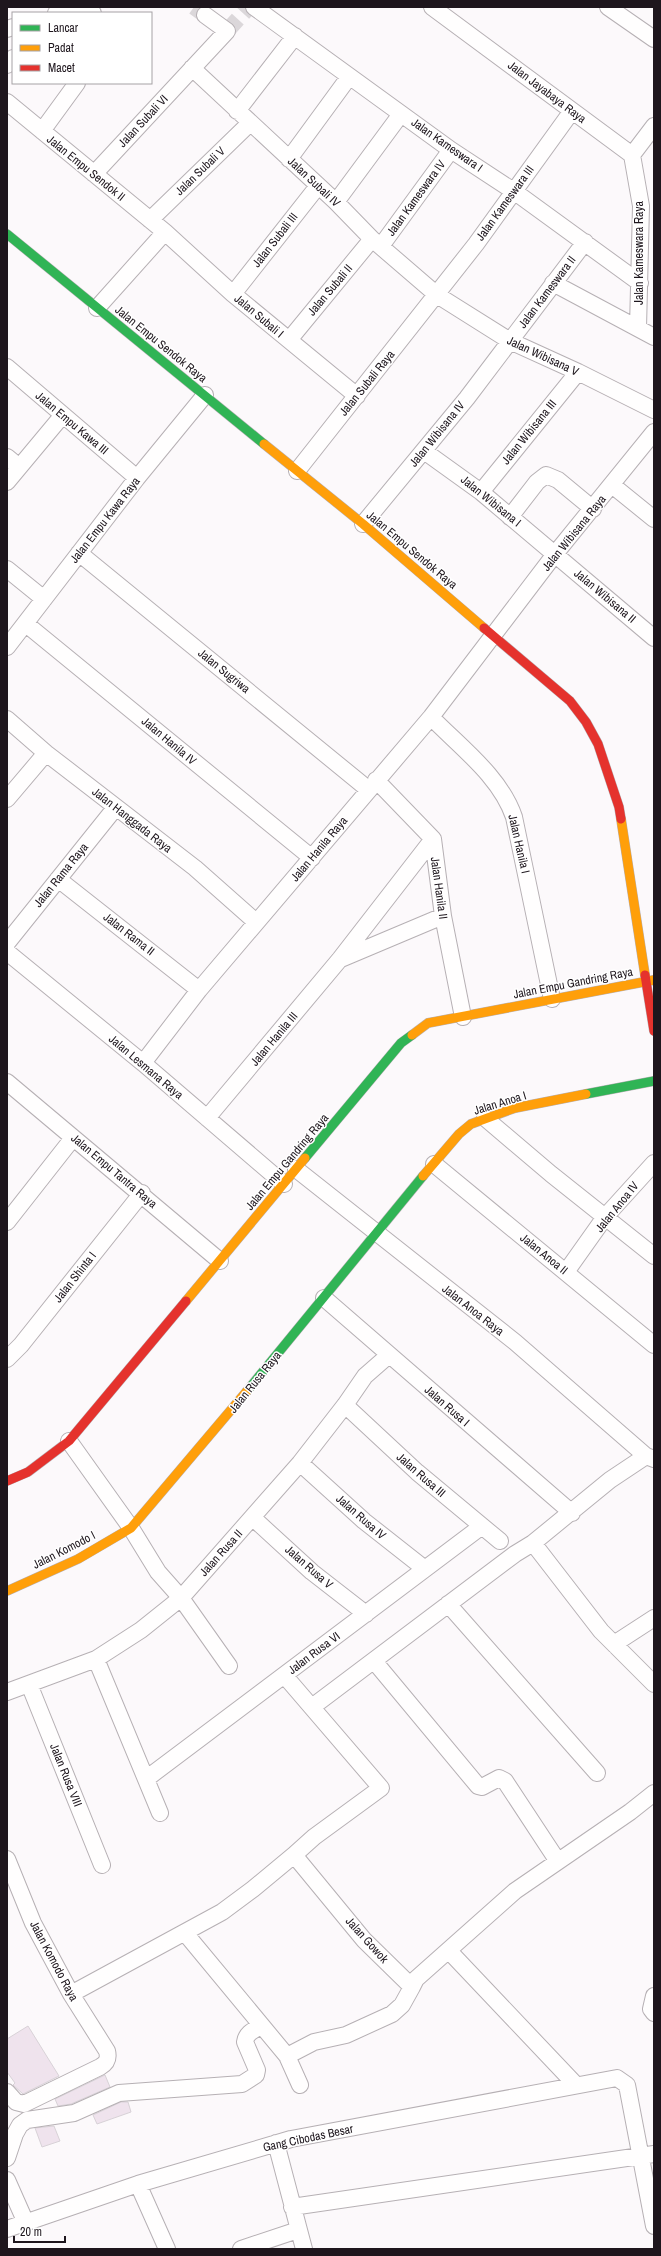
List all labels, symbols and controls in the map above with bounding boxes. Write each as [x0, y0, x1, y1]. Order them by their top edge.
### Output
legend [12, 12, 152, 84]
text: Lancar [48, 20, 79, 36]
text: Padat [48, 40, 74, 56]
street label: Jalan Jayabaya Raya [505, 57, 590, 127]
text: Macet [48, 60, 75, 76]
street label: Jalan Subali VI [115, 91, 171, 151]
street label: Jalan Kameswara I [408, 114, 486, 176]
street label: Jalan Empu Sendok II [44, 131, 128, 205]
street label: Jalan Subali V [172, 143, 229, 199]
street label: Jalan Subali IV [284, 154, 344, 211]
street label: Jalan Kameswara IV [383, 156, 449, 239]
street label: Jalan Kameswara III [472, 162, 538, 244]
street label: Jalan Kameswara Raya [631, 201, 647, 305]
street label: Jalan Subali III [249, 209, 301, 271]
street label: Jalan Kameswara II [515, 253, 579, 331]
street label: Jalan Subali II [304, 261, 356, 319]
street label: Jalan Subali I [231, 291, 287, 341]
street label: Jalan Empu Sendok Raya [112, 302, 211, 386]
street label: Jalan Wibisana V [505, 332, 582, 380]
street label: Jalan Subali Raya [336, 347, 399, 419]
street label: Jalan Empu Kawa III [32, 388, 112, 458]
street label: Jalan Wibisana III [498, 396, 560, 468]
street label: Jalan Wibisana IV [406, 398, 469, 470]
street label: Jalan Wibisana I [457, 472, 525, 530]
street label: Jalan Empu Kawa Raya [66, 473, 144, 566]
street label: Jalan Wibisana Raya [538, 491, 610, 574]
street label: Jalan Empu Sendok Raya [363, 507, 461, 593]
street label: Jalan Wibisana II [571, 565, 639, 627]
street label: Jalan Sugriwa [195, 645, 254, 697]
street label: Jalan Hanila IV [138, 713, 200, 769]
street label: Jalan Hanggada Raya [89, 784, 176, 857]
street label: Jalan Hanila Raya [287, 813, 351, 885]
street label: Jalan Hanila I [504, 813, 534, 875]
street label: Jalan Rama Raya [30, 839, 92, 910]
street label: Jalan Hanila II [427, 856, 451, 920]
street label: Jalan Rama II [100, 909, 158, 959]
street label: Jalan Empu Gandring Raya [512, 963, 635, 1002]
street label: Jalan Hanila III [247, 1009, 301, 1069]
street label: Jalan Lesmana Raya [105, 1031, 187, 1103]
street label: Jalan Anoa I [472, 1087, 528, 1119]
street label: Jalan Empu Gandring Raya [242, 1110, 332, 1214]
street label: Jalan Empu Tantra Raya [68, 1130, 161, 1212]
street label: Jalan Anoa IV [592, 1178, 643, 1236]
street label: Jalan Anoa II [517, 1230, 571, 1278]
street label: Jalan Shinta I [50, 1248, 100, 1306]
street label: Jalan Anoa Raya [439, 1281, 508, 1340]
street label: Jalan Rusa Raya [225, 1347, 285, 1416]
street label: Jalan Rusa I [421, 1382, 473, 1430]
street label: Jalan Rusa III [393, 1449, 449, 1501]
street label: Jalan Rusa IV [333, 1491, 390, 1543]
street label: Jalan Rusa II [196, 1526, 246, 1580]
street label: Jalan Komodo I [30, 1527, 98, 1573]
street label: Jalan Rusa V [282, 1542, 337, 1593]
street label: Jalan Rusa VI [285, 1628, 343, 1678]
street label: Jalan Rusa VIII [46, 1741, 86, 1809]
street label: Jalan Gowok [342, 1914, 392, 1967]
street label: Jalan Komodo Raya [26, 1918, 82, 2004]
street label: Gang Cibodas Besar [261, 2120, 355, 2155]
scale bar [14, 2218, 65, 2244]
text: 20 m [20, 2224, 42, 2240]

